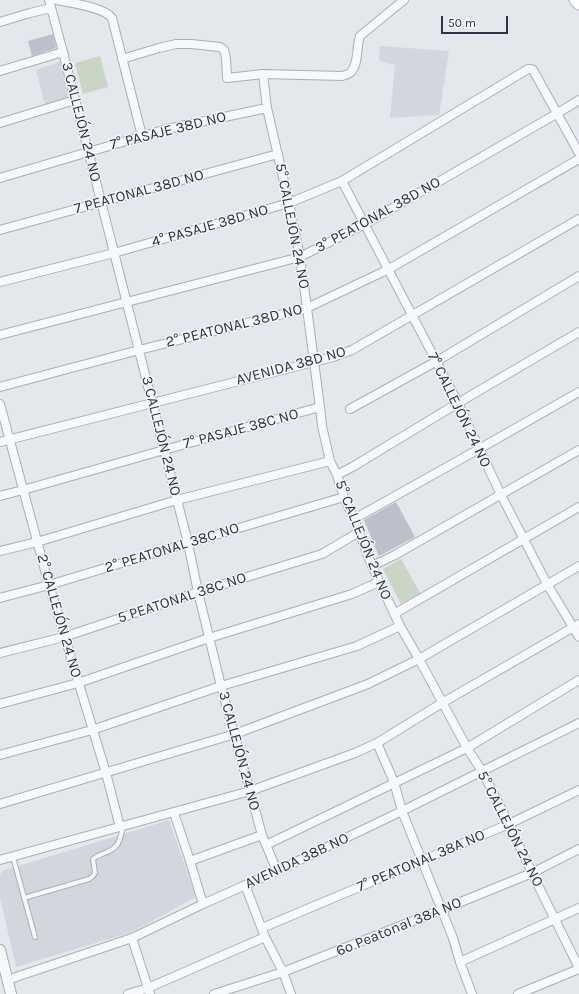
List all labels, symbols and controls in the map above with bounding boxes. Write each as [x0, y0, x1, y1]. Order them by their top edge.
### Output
scale bar [443, 8, 510, 34]
text: 50 m [448, 16, 476, 30]
street label: 3 CALLEJÓN 24 NO [57, 60, 105, 184]
street label: 7° PASAJE 38D NO [108, 108, 228, 154]
street label: 5° CALLEJÓN 24 NO [271, 162, 313, 290]
street label: 7 PEATONAL 38D NO [72, 166, 206, 218]
street label: 3° PEATONAL 38D NO [312, 173, 444, 257]
street label: 4° PASAJE 38D NO [150, 201, 270, 251]
street label: 2° PEATONAL 38D NO [164, 300, 304, 352]
street label: AVENIDA 38D NO [234, 343, 348, 389]
street label: 7° CALLEJÓN 24 NO [423, 349, 495, 471]
street label: 3 CALLEJÓN 24 NO [137, 374, 185, 498]
street label: 7° PASAJE 38C NO [181, 405, 301, 453]
street label: 5° CALLEJÓN 24 NO [331, 478, 395, 602]
street label: 2° PEATONAL 38C NO [103, 519, 241, 577]
street label: 2° CALLEJÓN 24 NO [33, 552, 85, 680]
street label: 5 PEATONAL 38C NO [115, 569, 249, 627]
street label: 3 CALLEJÓN 24 NO [214, 689, 264, 813]
street label: 5° CALLEJÓN 24 NO [473, 768, 547, 890]
street label: 7° PEATONAL 38A NO [354, 826, 488, 896]
street label: AVENIDA 38B NO [242, 829, 352, 893]
street label: 6º Peatonal 38A NO [334, 894, 464, 960]

